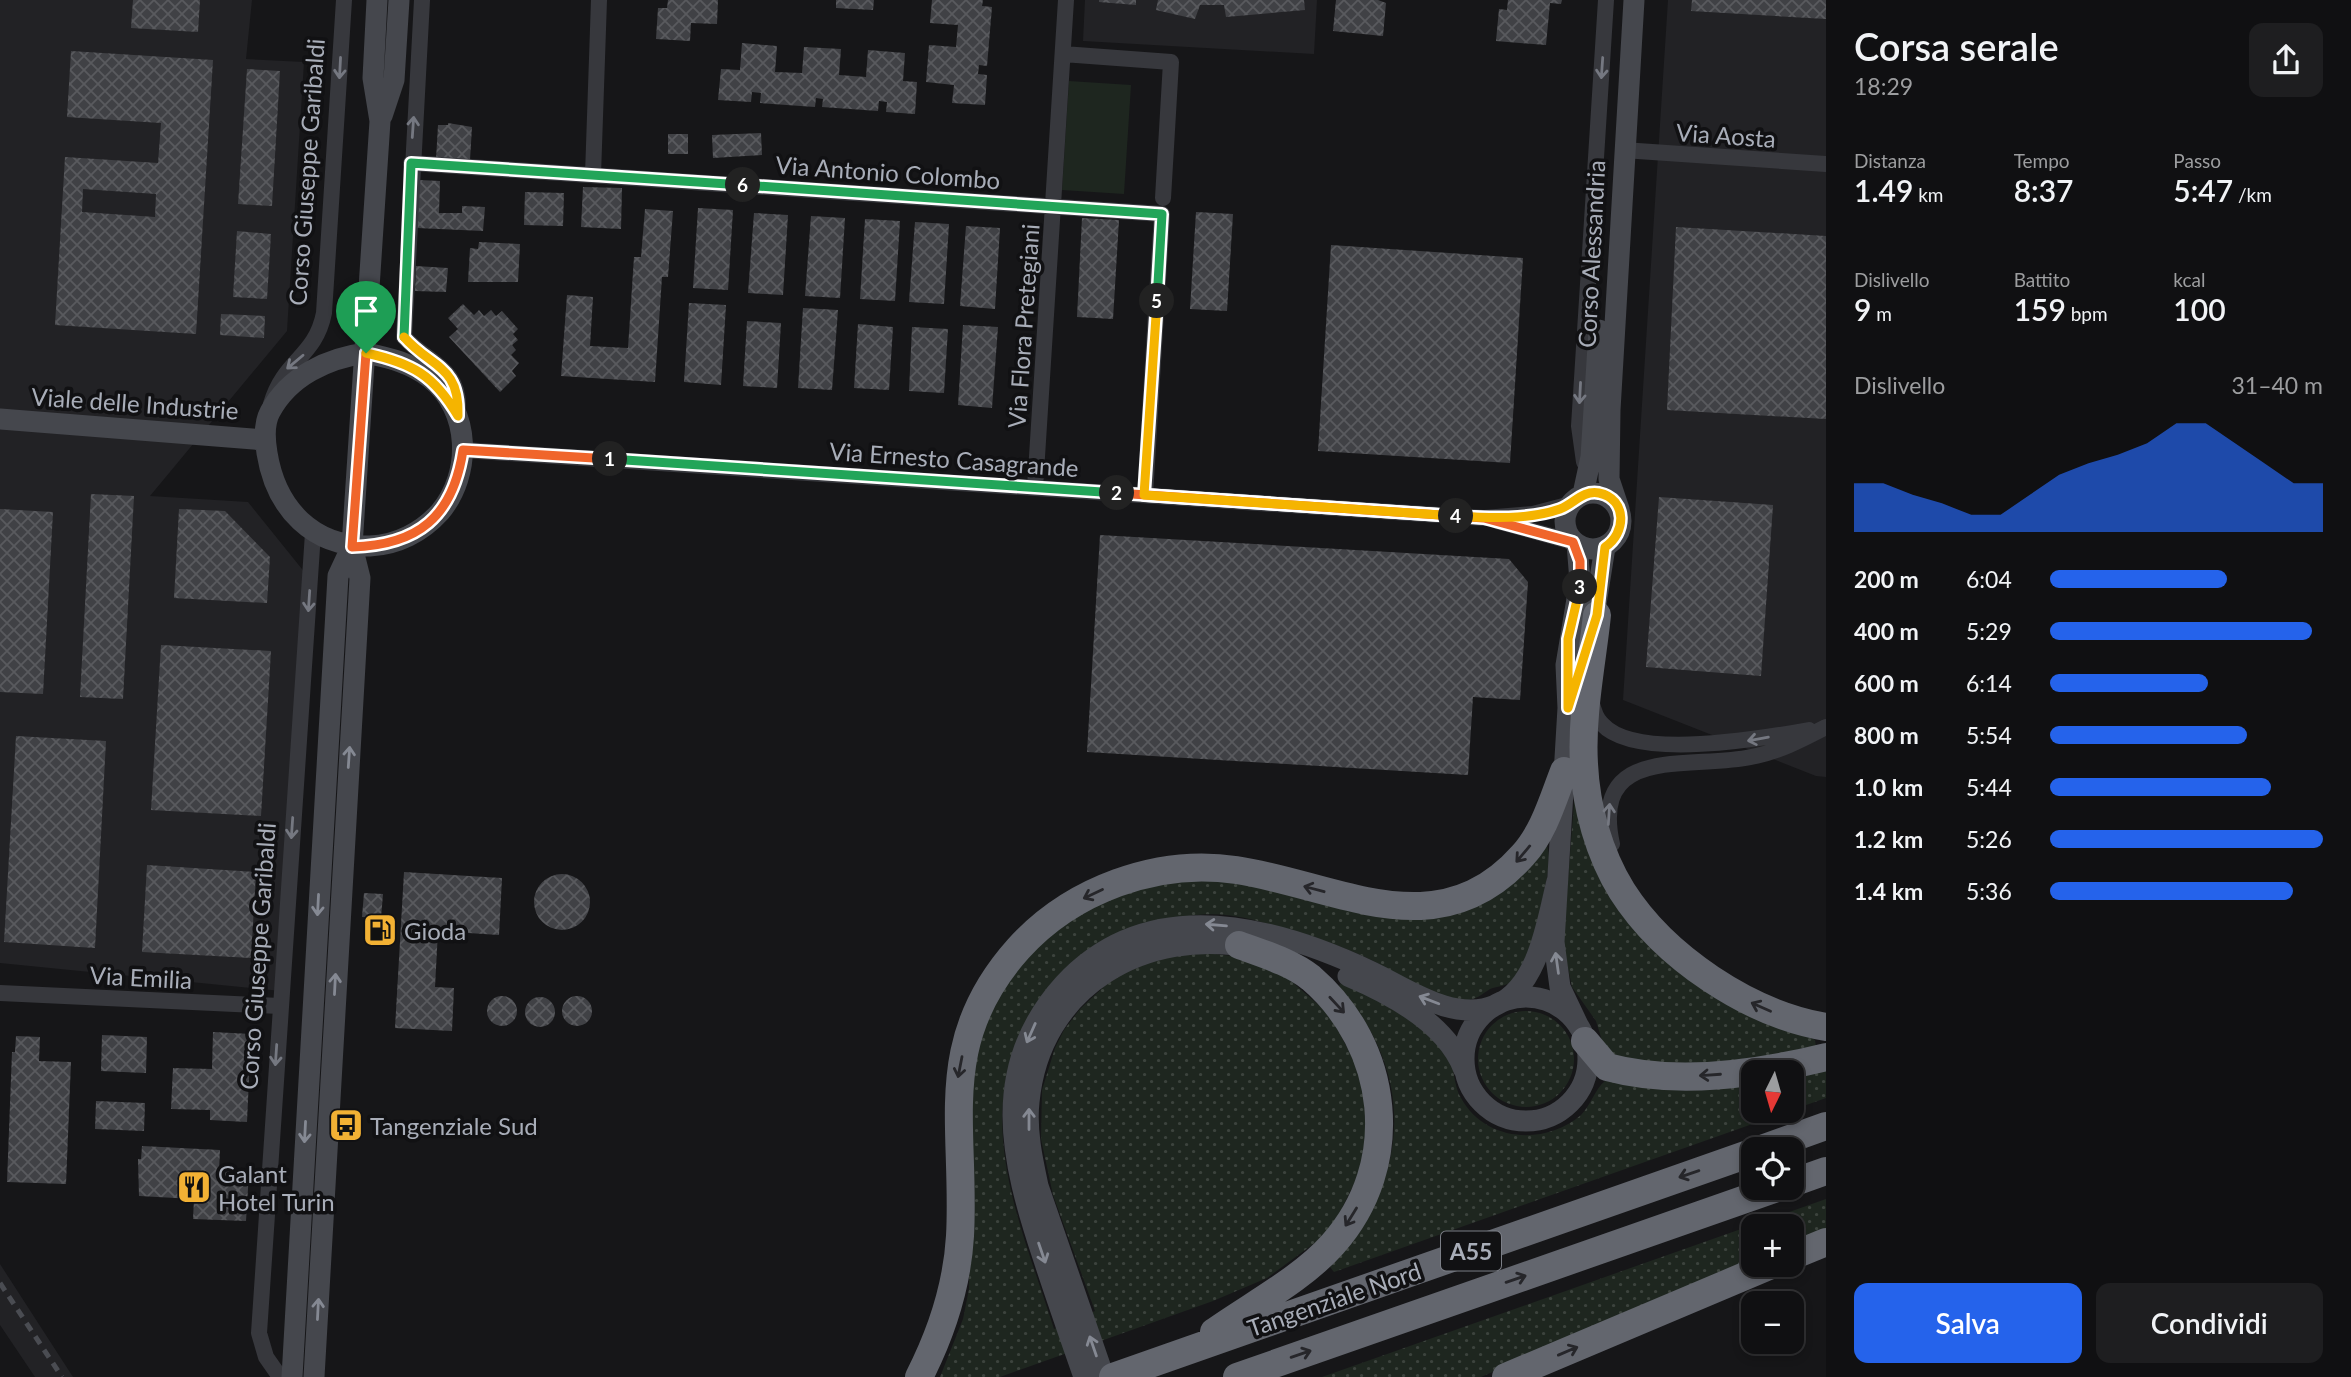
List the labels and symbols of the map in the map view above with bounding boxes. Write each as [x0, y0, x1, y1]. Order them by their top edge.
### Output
street label: Corso Giuseppe Garibaldi [282, 37, 330, 307]
one-way arrow [334, 56, 347, 79]
one-way arrow [1595, 56, 1608, 79]
one-way arrow [407, 116, 420, 139]
street label: Via Aosta [1675, 117, 1777, 153]
street label: Via Antonio Colombo [775, 150, 1001, 194]
street label: Corso Alessandria [1572, 159, 1610, 349]
pin: 6 [726, 168, 760, 202]
street label: Via Flora Pretegiani [1001, 223, 1045, 429]
pin [336, 281, 396, 353]
pin: 5 [1140, 284, 1174, 318]
one-way arrow [286, 354, 304, 370]
street label: Viale delle Industrie [30, 381, 240, 425]
one-way arrow [1574, 381, 1587, 404]
street label: Via Ernesto Casagrande [828, 436, 1080, 482]
pin: 1 [592, 442, 628, 476]
pin: 2 [1100, 476, 1134, 510]
pin: 4 [1438, 498, 1474, 534]
pin: 3 [1562, 570, 1598, 604]
one-way arrow [302, 589, 315, 612]
one-way arrow [1747, 733, 1770, 746]
one-way arrow [343, 746, 356, 769]
one-way arrow [1603, 803, 1616, 826]
one-way arrow [286, 816, 299, 839]
street label: Corso Giuseppe Garibaldi [233, 821, 281, 1091]
one-way arrow [1515, 844, 1531, 862]
one-way arrow [1303, 882, 1326, 895]
one-way arrow [1083, 887, 1104, 901]
one-way arrow [311, 893, 324, 916]
fuel station icon: Gioda [361, 911, 399, 949]
place label: Gioda [404, 916, 466, 945]
one-way arrow [1205, 918, 1227, 931]
one-way arrow [1550, 952, 1563, 975]
street label: Via Emilia [89, 960, 193, 994]
one-way arrow [329, 973, 342, 996]
one-way arrow [1419, 993, 1440, 1005]
one-way arrow [1329, 996, 1346, 1013]
one-way arrow [1751, 1000, 1772, 1013]
one-way arrow [1024, 1022, 1037, 1043]
one-way arrow [270, 1043, 283, 1066]
one-way arrow [953, 1055, 967, 1078]
north arrow [1741, 1060, 1804, 1124]
one-way arrow [1700, 1069, 1722, 1082]
bus stop icon: Tangenziale Sud [327, 1106, 365, 1144]
one-way arrow [1022, 1107, 1036, 1130]
place label: Tangenziale Sud [370, 1111, 538, 1140]
one-way arrow [298, 1120, 311, 1143]
place label: Galant Hotel Turin [218, 1159, 335, 1216]
restaurant icon: Galant Hotel Turin [175, 1168, 213, 1206]
one-way arrow [1679, 1169, 1701, 1181]
one-way arrow [1343, 1207, 1358, 1226]
road number: A55 [1441, 1232, 1501, 1270]
one-way arrow [1037, 1242, 1049, 1264]
street label: Tangenziale Nord [1244, 1256, 1424, 1342]
one-way arrow [1505, 1272, 1527, 1284]
one-way arrow [312, 1298, 325, 1321]
one-way arrow [1085, 1335, 1098, 1357]
one-way arrow [1557, 1343, 1579, 1356]
one-way arrow [1290, 1347, 1312, 1359]

